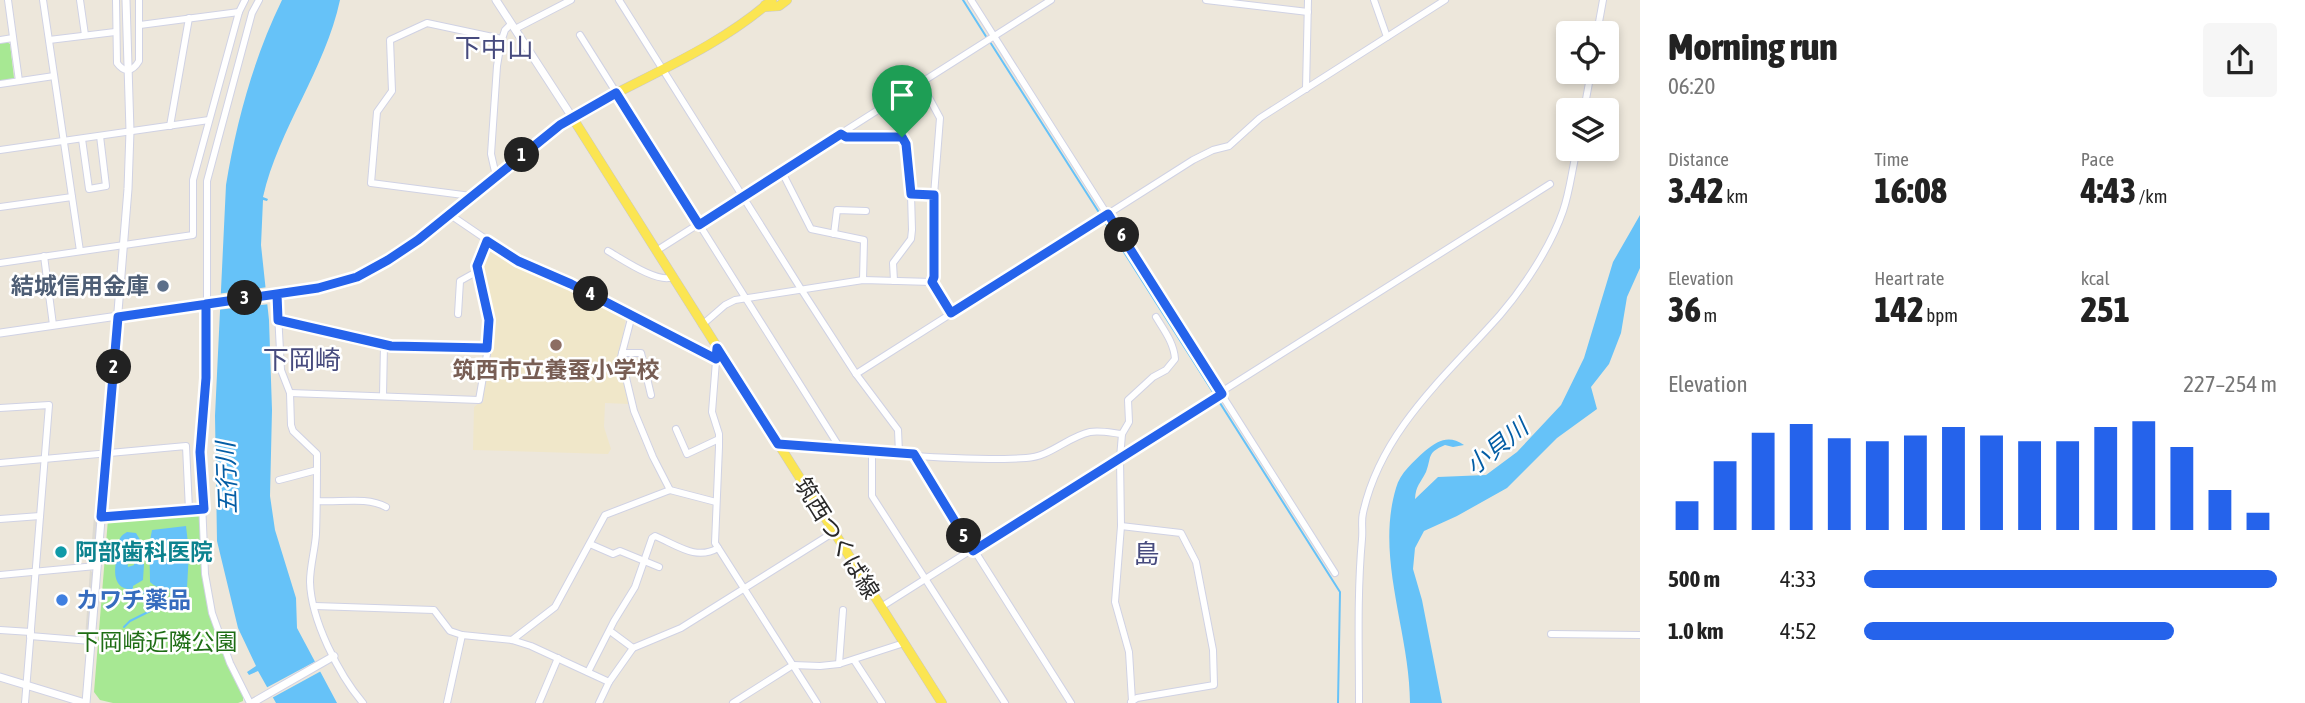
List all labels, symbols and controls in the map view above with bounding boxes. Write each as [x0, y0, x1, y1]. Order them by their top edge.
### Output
map controls [1556, 21, 1619, 161]
button: locate [1556, 21, 1619, 84]
button: share [2203, 23, 2277, 97]
text: Morning run [1668, 25, 1838, 68]
district label: 下中山 [455, 33, 533, 63]
pin [872, 65, 932, 137]
text: 06:20 [1668, 73, 1715, 99]
icon: arrive [883, 76, 921, 114]
button: layers [1556, 98, 1619, 161]
pin: 1 [504, 138, 540, 172]
text: 1 [517, 143, 526, 165]
text: Distance [1668, 148, 1729, 170]
text: Time [1874, 148, 1909, 170]
text: Pace [2081, 148, 2114, 170]
text: 3.42 [1668, 170, 1724, 210]
text: 16:08 [1874, 170, 1947, 210]
text: 4:43 [2081, 170, 2136, 210]
text: km [1724, 185, 1748, 207]
text: /km [2136, 185, 2167, 207]
pin: 6 [1104, 218, 1140, 252]
text: 6 [1117, 223, 1126, 245]
text: Elevation [1668, 267, 1734, 289]
text: Heart rate [1874, 267, 1944, 289]
text: kcal [2081, 267, 2110, 289]
place label: 結城信用金庫 [11, 273, 149, 299]
pin: 4 [574, 276, 608, 312]
marker: 結城信用金庫 [155, 278, 171, 294]
pin: 3 [228, 280, 262, 316]
text: 4 [586, 282, 595, 304]
text: 3 [240, 286, 249, 308]
text: 36 [1668, 289, 1701, 329]
text: 142 [1874, 289, 1924, 329]
text: 251 [2081, 289, 2130, 329]
text: m [1701, 304, 1717, 326]
text: bpm [1924, 304, 1958, 326]
marker: 筑西市立養蚕小学校 [548, 337, 564, 353]
district label: 下岡崎 [263, 345, 341, 375]
pin: 2 [96, 350, 132, 384]
text: 2 [109, 355, 118, 377]
place label: 筑西市立養蚕小学校 [453, 357, 660, 383]
text: Elevation [1668, 371, 1748, 397]
text: 227–254 m [2183, 371, 2277, 397]
water label: 小貝川 [1460, 412, 1535, 480]
water label: 五行川 [212, 439, 241, 514]
street label: 筑西つくば線 [789, 473, 885, 603]
pin: 5 [946, 518, 982, 554]
text: 5 [959, 524, 968, 546]
place label: 阿部歯科医院 [75, 539, 213, 565]
district label: 島 [1134, 539, 1160, 569]
marker: 阿部歯科医院 [53, 544, 69, 560]
text: 500 m [1668, 566, 1720, 592]
text: 4:33 [1780, 566, 1817, 592]
place label: カワチ薬品 [76, 587, 191, 613]
marker: カワチ薬品 [54, 592, 70, 608]
text: 1.0 km [1668, 618, 1724, 644]
text: 4:52 [1780, 618, 1817, 644]
park label: 下岡崎近隣公園 [77, 629, 238, 655]

